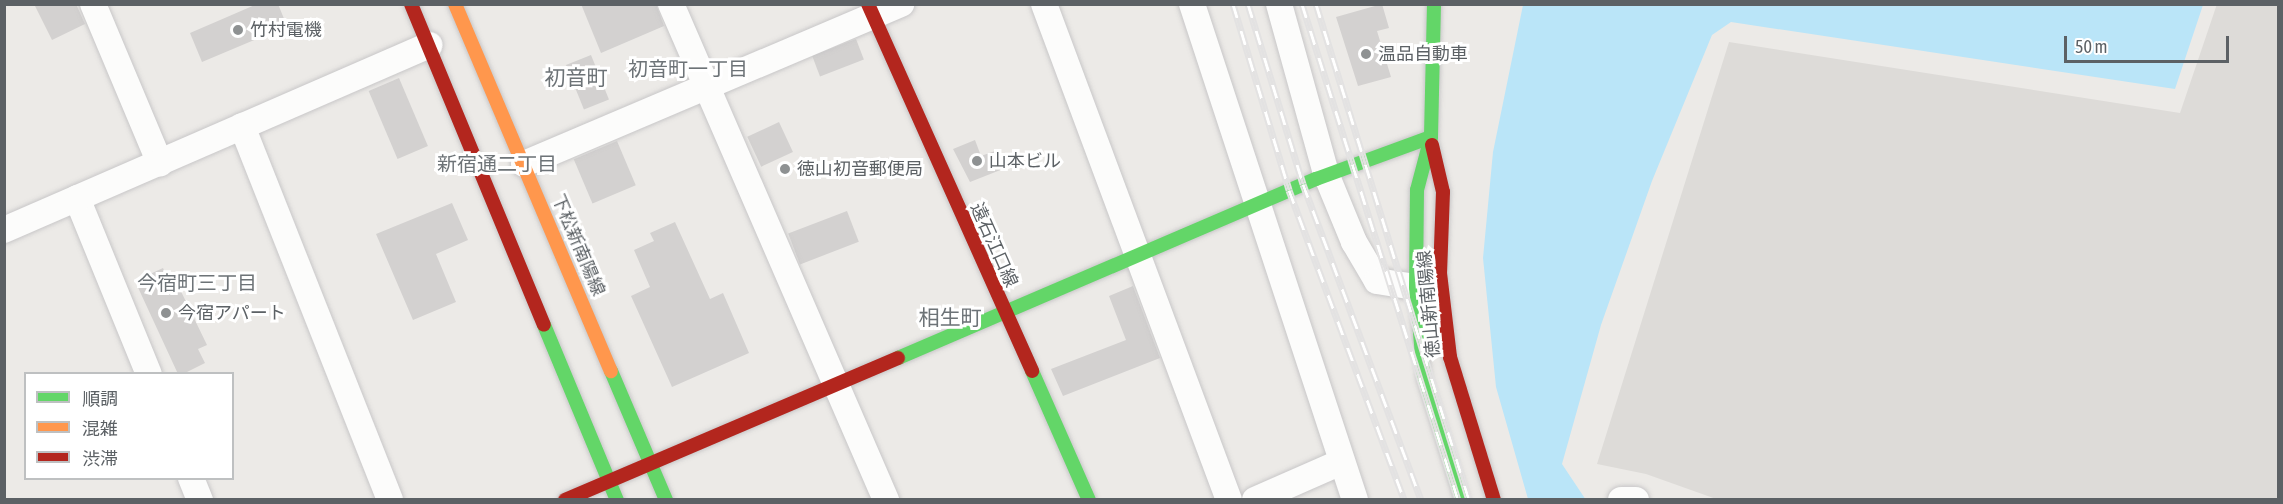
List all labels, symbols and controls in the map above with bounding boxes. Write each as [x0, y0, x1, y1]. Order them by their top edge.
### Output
place label: 竹村電機 [250, 19, 322, 41]
marker: 竹村電機 [231, 23, 245, 37]
scale bar [2067, 24, 2232, 62]
text: 50 m [2075, 36, 2107, 57]
place label: 温品自動車 [1378, 43, 1468, 65]
marker: 温品自動車 [1359, 47, 1373, 61]
district label: 初音町一丁目 [628, 56, 748, 80]
district label: 初音町 [545, 64, 607, 90]
place label: 山本ビル [989, 150, 1061, 172]
district label: 新宿通二丁目 [437, 151, 557, 175]
marker: 山本ビル [970, 154, 984, 168]
place label: 徳山初音郵便局 [797, 158, 923, 180]
marker: 徳山初音郵便局 [778, 162, 792, 176]
street label: 下松新南陽線 [547, 191, 609, 299]
street label: 遠石江口線 [966, 199, 1022, 291]
street label: 徳山新南陽線 [1414, 249, 1444, 359]
district label: 今宿町三丁目 [137, 270, 257, 294]
place label: 今宿アパート [178, 302, 286, 324]
district label: 相生町 [919, 304, 981, 330]
marker: 今宿アパート [159, 306, 173, 320]
legend [24, 372, 234, 480]
text: 順調 [82, 388, 118, 409]
text: 混雑 [82, 418, 118, 439]
text: 渋滞 [82, 448, 118, 469]

